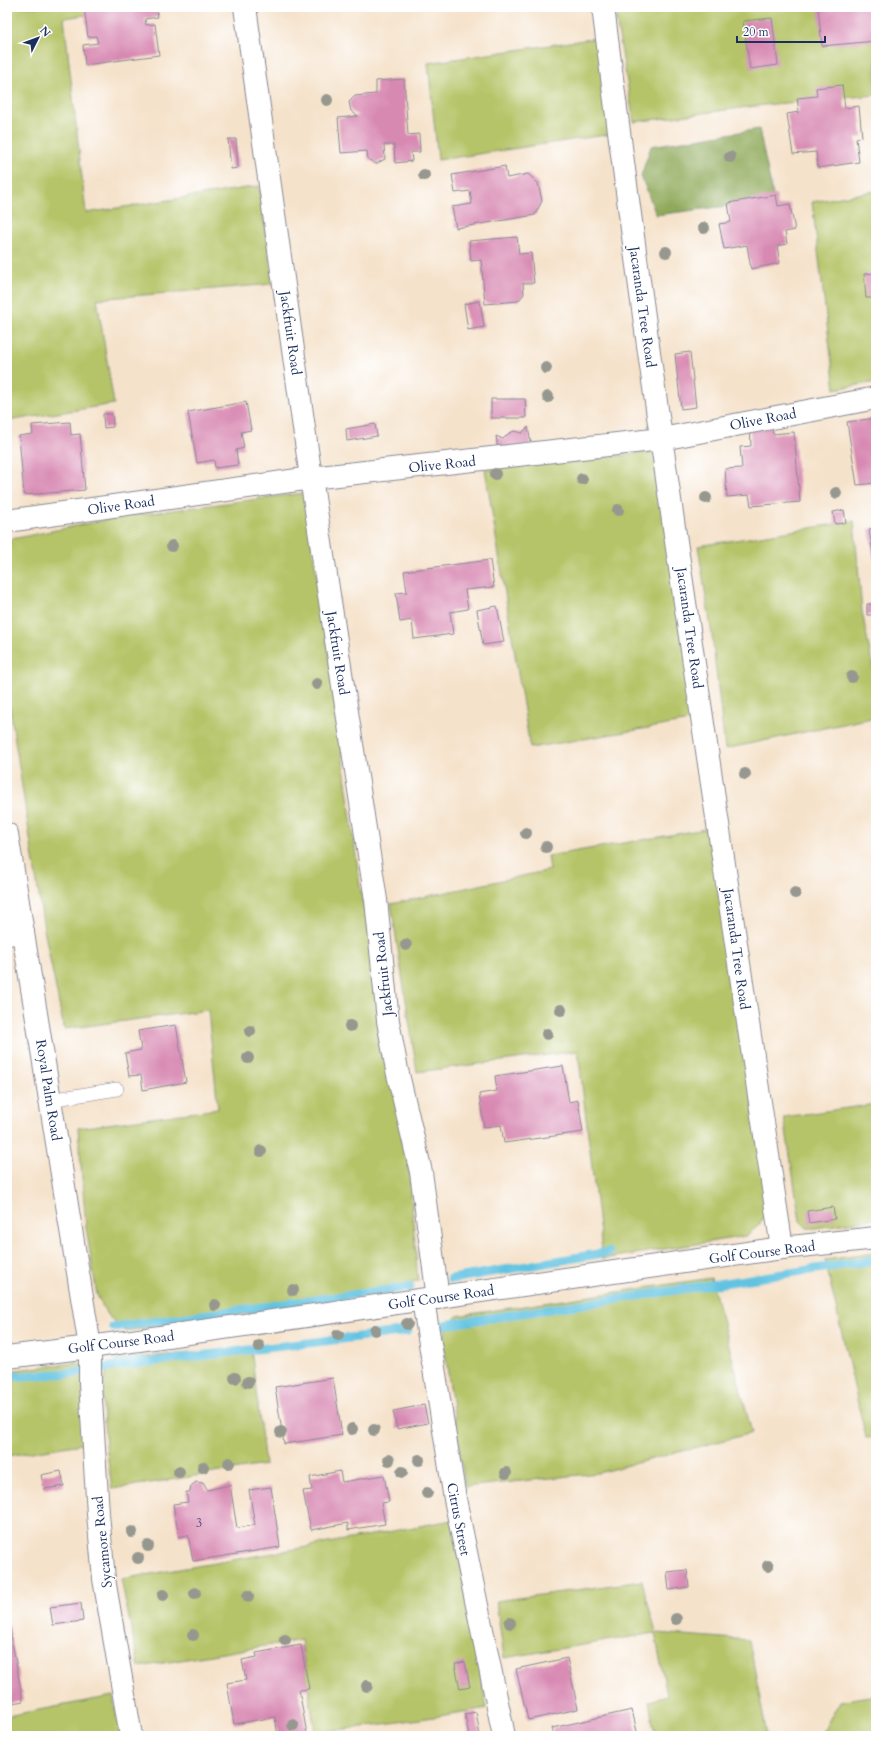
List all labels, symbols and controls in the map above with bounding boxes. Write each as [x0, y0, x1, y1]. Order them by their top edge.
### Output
north arrow [18, 18, 58, 58]
scale bar [737, 18, 825, 44]
text: N [36, 23, 54, 41]
text: 20 m [743, 24, 770, 40]
street label: Jacaranda Tree Road [624, 243, 660, 369]
street label: Jackfruit Road [275, 288, 306, 377]
street label: Olive Road [728, 404, 799, 435]
street label: Olive Road [407, 451, 477, 477]
street label: Olive Road [86, 491, 156, 520]
street label: Jacaranda Tree Road [671, 564, 707, 690]
street label: Jackfruit Road [321, 608, 354, 697]
street label: Jacaranda Tree Road [718, 885, 754, 1011]
street label: Jackfruit Road [370, 930, 398, 1019]
street label: Royal Palm Road [31, 1038, 66, 1143]
street label: Golf Course Road [708, 1236, 817, 1268]
street label: Golf Course Road [387, 1281, 496, 1314]
street label: Golf Course Road [67, 1326, 176, 1358]
street label: Citrus Street [442, 1481, 475, 1558]
street label: Sycamore Road [88, 1495, 117, 1589]
house number: 3 [196, 1515, 202, 1531]

